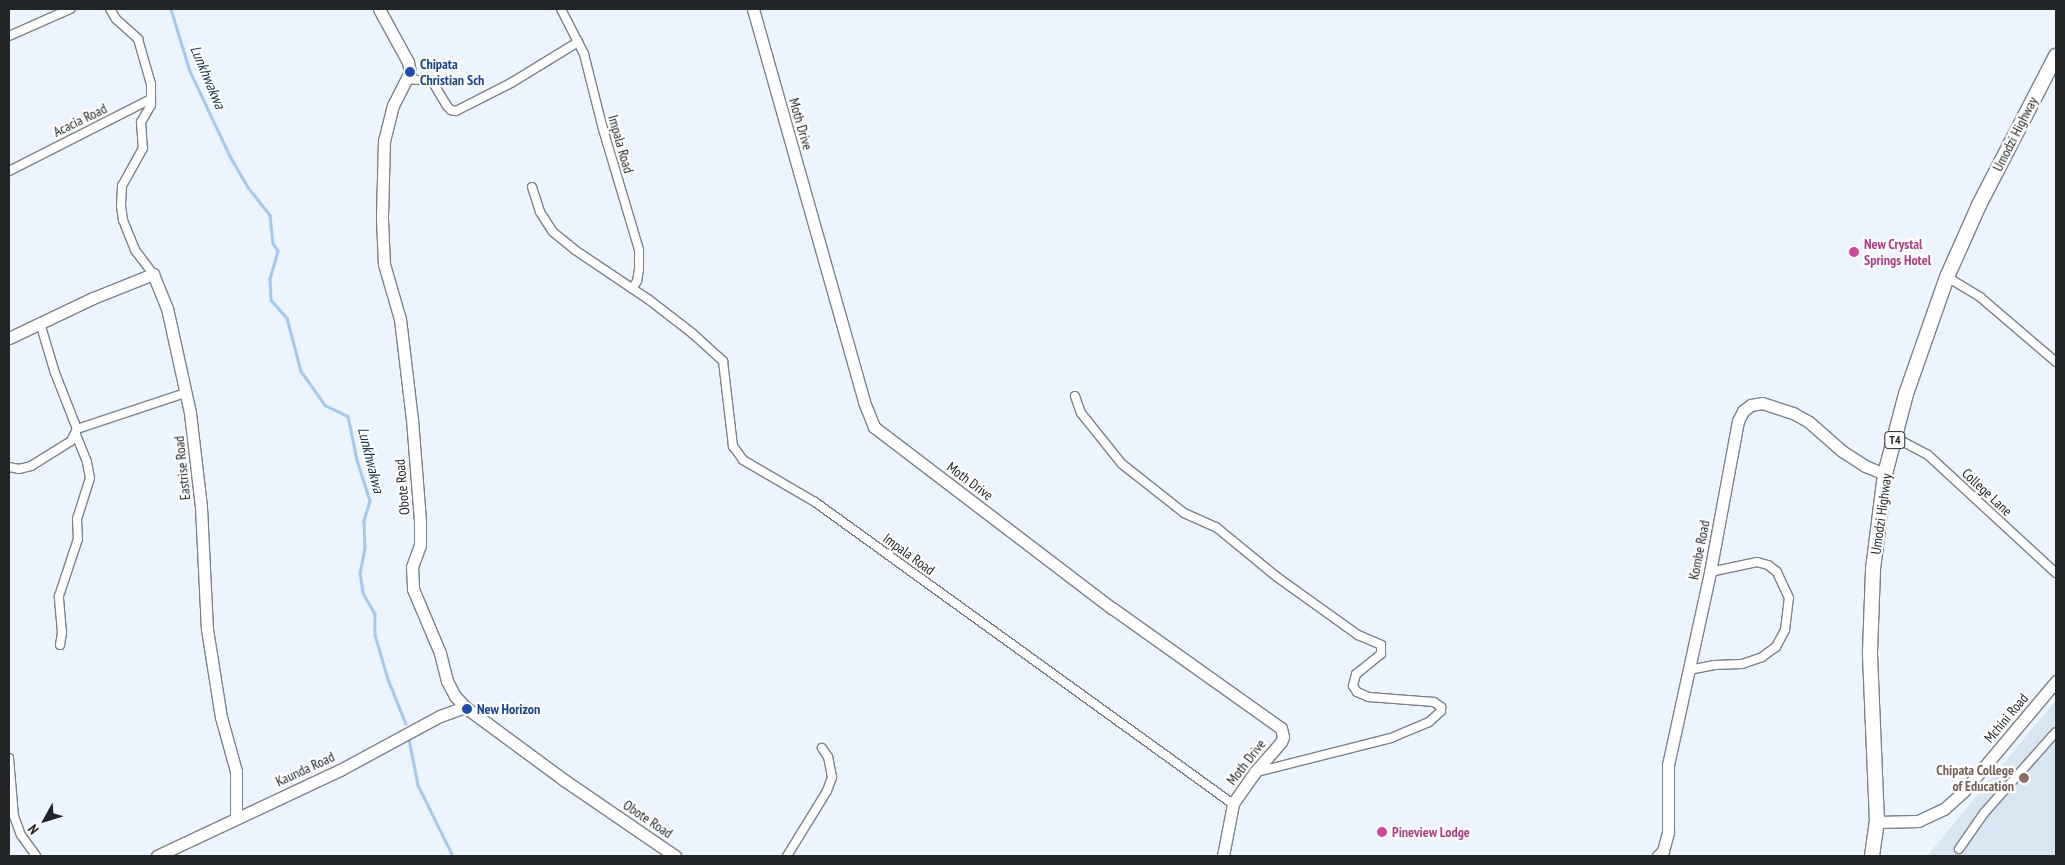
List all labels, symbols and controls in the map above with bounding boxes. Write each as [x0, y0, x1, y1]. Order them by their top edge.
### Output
water label: Lunkhwakwa [187, 43, 229, 111]
place label: Chipata Christian Sch [420, 56, 484, 88]
marker: Chipata Christian Sch [404, 66, 416, 78]
street label: Umodzi Highway [1989, 94, 2041, 174]
street label: Moth Drive [786, 96, 816, 152]
street label: Acacia Road [50, 100, 110, 140]
street label: Impala Road [605, 113, 637, 175]
place label: New Crystal Springs Hotel [1864, 236, 1931, 268]
marker: New Crystal Springs Hotel [1848, 246, 1860, 258]
water label: Lunkhwakwa [354, 425, 388, 495]
road number: T4 [1884, 430, 1906, 450]
street label: Eastrise Road [170, 435, 194, 501]
street label: Obote Road [391, 458, 413, 516]
street label: Moth Drive [944, 458, 996, 504]
street label: College Lane [1959, 465, 2015, 519]
street label: Umodzi Highway [1867, 473, 1895, 555]
street label: Kombe Road [1685, 519, 1713, 581]
street label: Impala Road [880, 530, 938, 578]
street label: Mchini Road [1981, 690, 2031, 746]
place label: New Horizon [477, 701, 540, 717]
marker: New Horizon [461, 703, 473, 715]
street label: Moth Drive [1223, 736, 1269, 788]
street label: Kaunda Road [273, 748, 337, 790]
place label: Chipata College of Education [1936, 762, 2014, 794]
marker: Chipata College of Education [2018, 772, 2030, 784]
north arrow [20, 795, 70, 845]
street label: Obote Road [620, 796, 676, 842]
text: N [24, 821, 43, 838]
place label: Pineview Lodge [1392, 824, 1470, 840]
marker: Pineview Lodge [1376, 826, 1388, 838]

